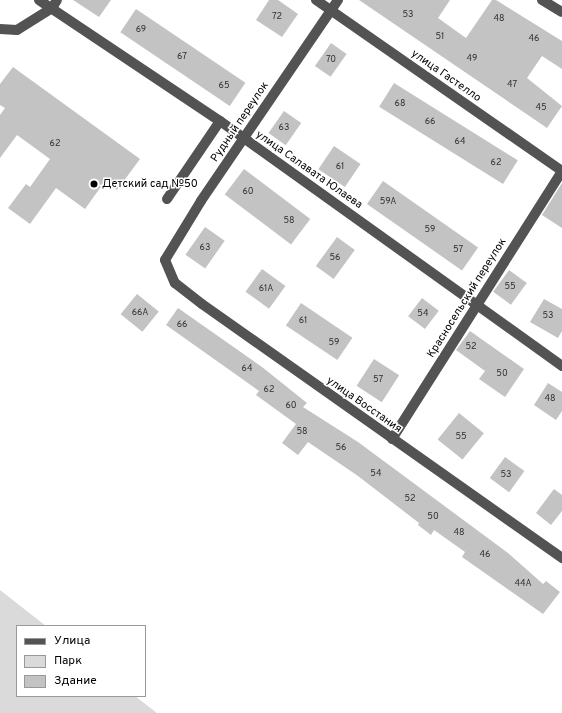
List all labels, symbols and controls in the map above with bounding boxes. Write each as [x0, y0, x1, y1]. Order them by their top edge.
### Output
house number: 53 [402, 10, 414, 20]
house number: 72 [272, 12, 282, 22]
house number: 48 [493, 14, 505, 24]
house number: 69 [136, 25, 146, 35]
house number: 51 [436, 32, 444, 42]
house number: 46 [529, 34, 539, 44]
street label: улица Гастелло [409, 47, 483, 105]
house number: 67 [177, 52, 187, 62]
house number: 49 [467, 54, 477, 64]
house number: 70 [326, 55, 336, 65]
street label: Рудный переулок [208, 79, 272, 165]
house number: 47 [507, 80, 517, 90]
house number: 65 [219, 81, 229, 91]
house number: 68 [395, 99, 405, 109]
house number: 45 [535, 103, 547, 113]
house number: 66 [425, 117, 435, 127]
house number: 63 [279, 123, 289, 133]
street label: улица Салавата Юлаева [253, 128, 365, 212]
house number: 64 [455, 137, 465, 147]
house number: 62 [50, 139, 60, 149]
house number: 62 [491, 158, 501, 168]
house number: 61 [336, 162, 344, 172]
place label: Детский сад №50 [102, 177, 198, 191]
marker: Детский сад №50 [89, 179, 99, 189]
house number: 60 [242, 187, 254, 197]
house number: 59А [380, 197, 396, 207]
house number: 58 [283, 216, 295, 226]
house number: 59 [425, 225, 435, 235]
street label: Красносельский переулок [425, 236, 509, 360]
house number: 63 [200, 243, 210, 253]
house number: 57 [453, 245, 463, 255]
house number: 56 [330, 253, 340, 263]
house number: 55 [504, 282, 516, 292]
house number: 61А [259, 284, 273, 294]
house number: 66А [132, 308, 148, 318]
house number: 54 [417, 309, 429, 319]
house number: 53 [542, 311, 554, 321]
house number: 61 [299, 316, 307, 326]
house number: 66 [177, 320, 187, 330]
house number: 59 [329, 338, 339, 348]
house number: 52 [465, 342, 477, 352]
house number: 64 [242, 364, 252, 374]
house number: 50 [496, 369, 508, 379]
street label: улица Восстания [324, 374, 404, 436]
house number: 57 [373, 375, 383, 385]
house number: 62 [264, 385, 274, 395]
house number: 48 [544, 394, 556, 404]
house number: 60 [285, 401, 297, 411]
house number: 58 [296, 427, 308, 437]
house number: 55 [455, 432, 467, 442]
house number: 56 [336, 443, 346, 453]
house number: 54 [370, 469, 382, 479]
house number: 53 [500, 470, 512, 480]
house number: 52 [404, 494, 416, 504]
house number: 50 [427, 512, 439, 522]
house number: 48 [453, 528, 465, 538]
house number: 46 [480, 550, 490, 560]
house number: 44А [514, 579, 532, 589]
legend [16, 625, 146, 697]
text: Улица [54, 633, 90, 649]
text: Парк [54, 653, 82, 669]
text: Здание [54, 673, 97, 689]

